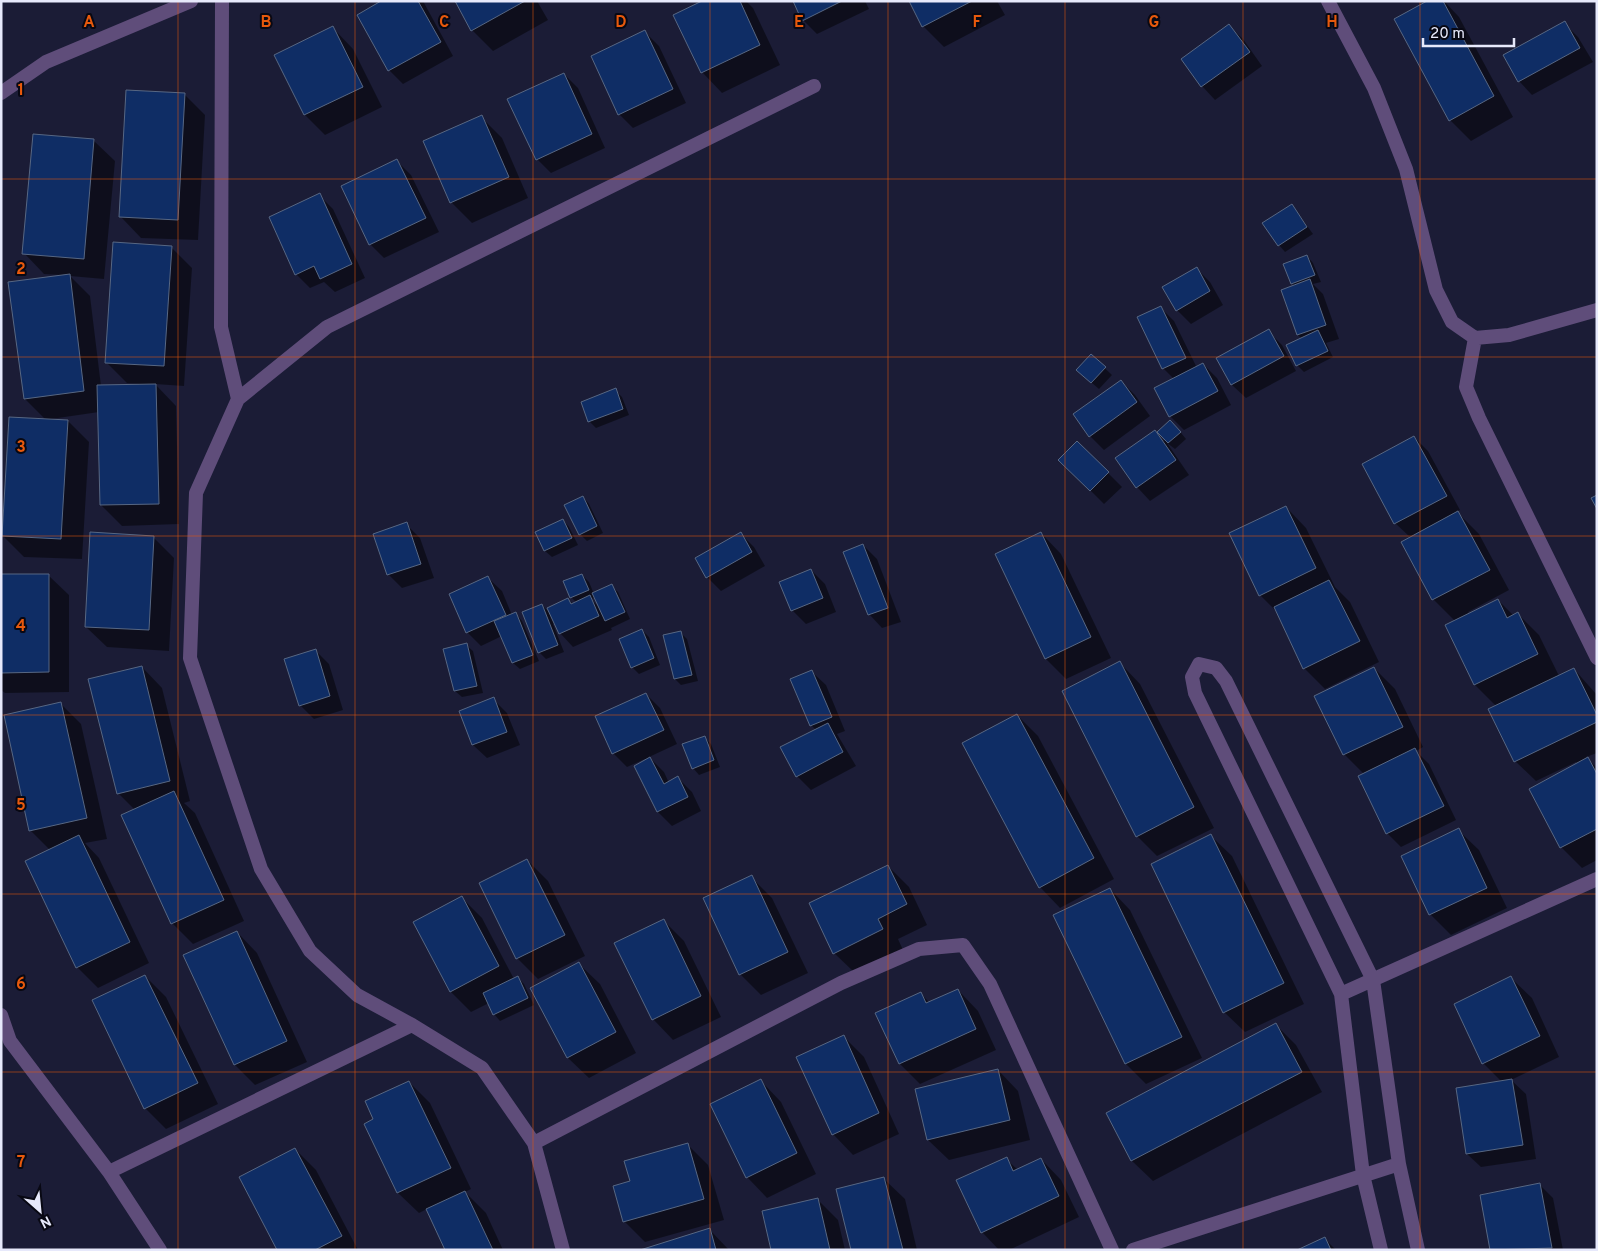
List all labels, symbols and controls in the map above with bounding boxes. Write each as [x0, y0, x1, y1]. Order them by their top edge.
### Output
text: A [83, 13, 95, 33]
text: B [260, 13, 272, 33]
text: C [439, 13, 449, 33]
text: D [615, 13, 627, 33]
text: E [794, 13, 804, 33]
text: F [972, 13, 982, 33]
text: G [1149, 13, 1159, 33]
text: H [1326, 13, 1338, 33]
scale bar [1423, 15, 1514, 47]
text: 20 m [1430, 25, 1465, 44]
text: 1 [18, 81, 24, 101]
text: 2 [16, 260, 26, 280]
text: 3 [16, 438, 26, 458]
text: 4 [16, 617, 26, 637]
text: 5 [16, 796, 26, 816]
text: 6 [16, 975, 26, 995]
text: 7 [17, 1153, 25, 1173]
north arrow [15, 1186, 65, 1236]
text: N [37, 1211, 54, 1231]

